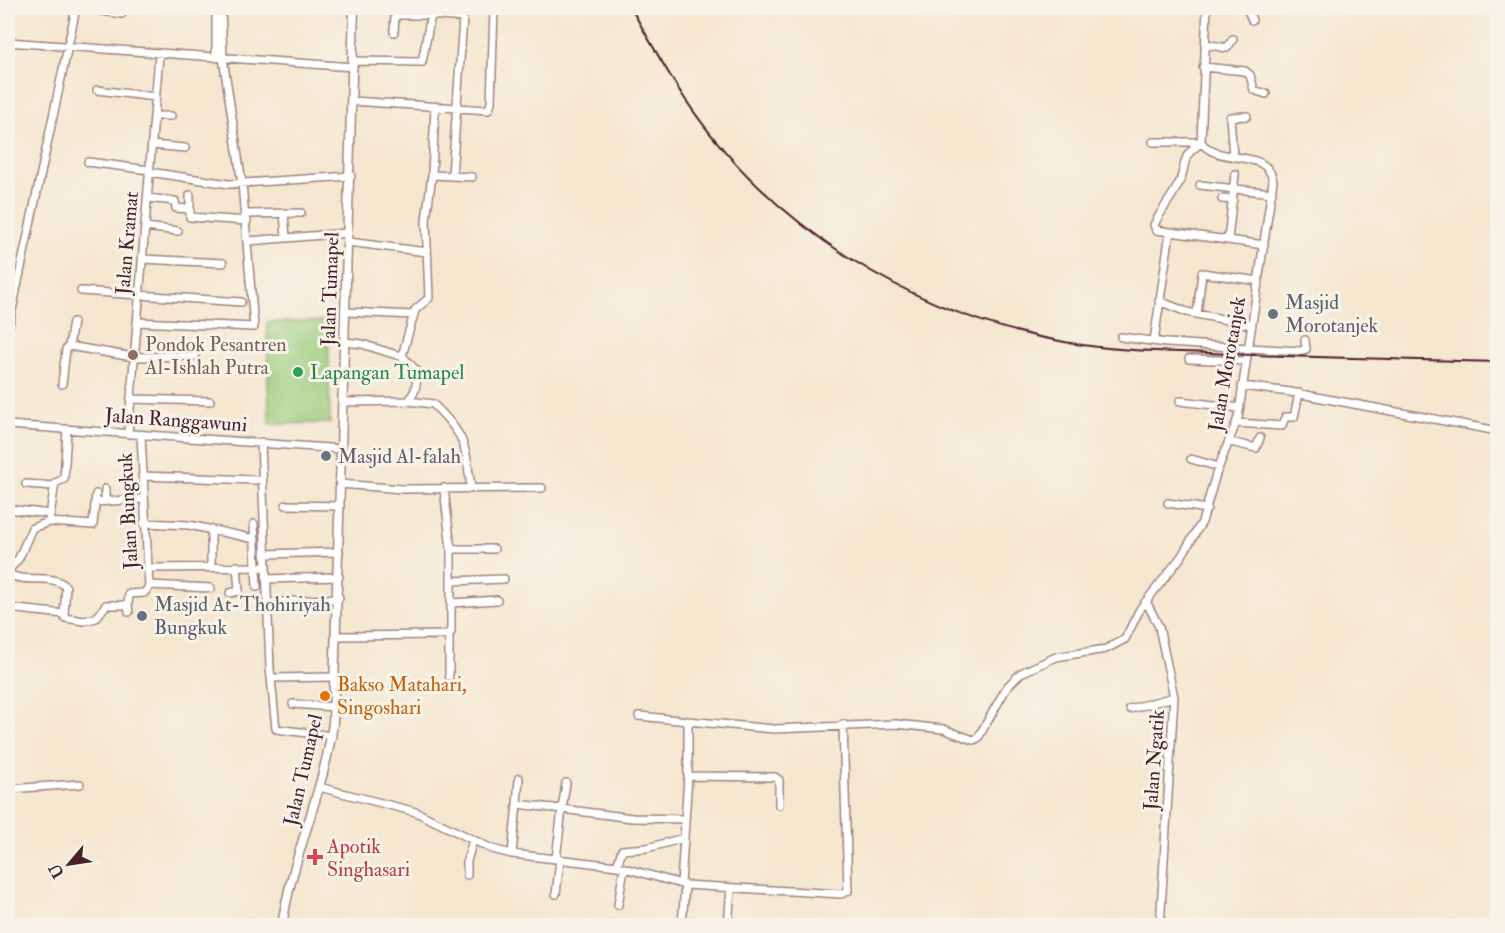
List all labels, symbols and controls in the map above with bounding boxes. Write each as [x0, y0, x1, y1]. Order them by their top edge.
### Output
street label: Jalan Kramat [110, 190, 144, 297]
street label: Jalan Tumapel [315, 231, 345, 348]
place label: Masjid Morotanjek [1285, 290, 1379, 338]
street label: Jalan Morotanjek [1203, 294, 1251, 435]
marker: Masjid Morotanjek [1266, 307, 1280, 321]
place label: Pondok Pesantren Al-Ishlah Putra [144, 332, 287, 380]
marker: Pondok Pesantren Al-Ishlah Putra [126, 348, 140, 362]
place label: Lapangan Tumapel [310, 360, 464, 386]
marker: Lapangan Tumapel [291, 365, 305, 379]
street label: Jalan Ranggawuni [103, 402, 248, 437]
place label: Masjid Al-falah [338, 444, 462, 469]
marker: Masjid Al-falah [319, 449, 333, 463]
street label: Jalan Bungkuk [112, 452, 144, 571]
place label: Masjid At-Thohiriyah Bungkuk [154, 592, 331, 640]
marker: Masjid At-Thohiriyah Bungkuk [135, 609, 149, 623]
place label: Bakso Matahari, Singoshari [337, 672, 467, 720]
marker: Bakso Matahari, Singoshari [318, 689, 332, 703]
street label: Jalan Ngatik [1138, 709, 1170, 812]
street label: Jalan Tumapel [278, 712, 329, 830]
north arrow [39, 834, 99, 894]
place label: Apotik Singhasari [326, 834, 410, 882]
marker: Apotik Singhasari [308, 850, 322, 864]
text: U [44, 860, 69, 881]

